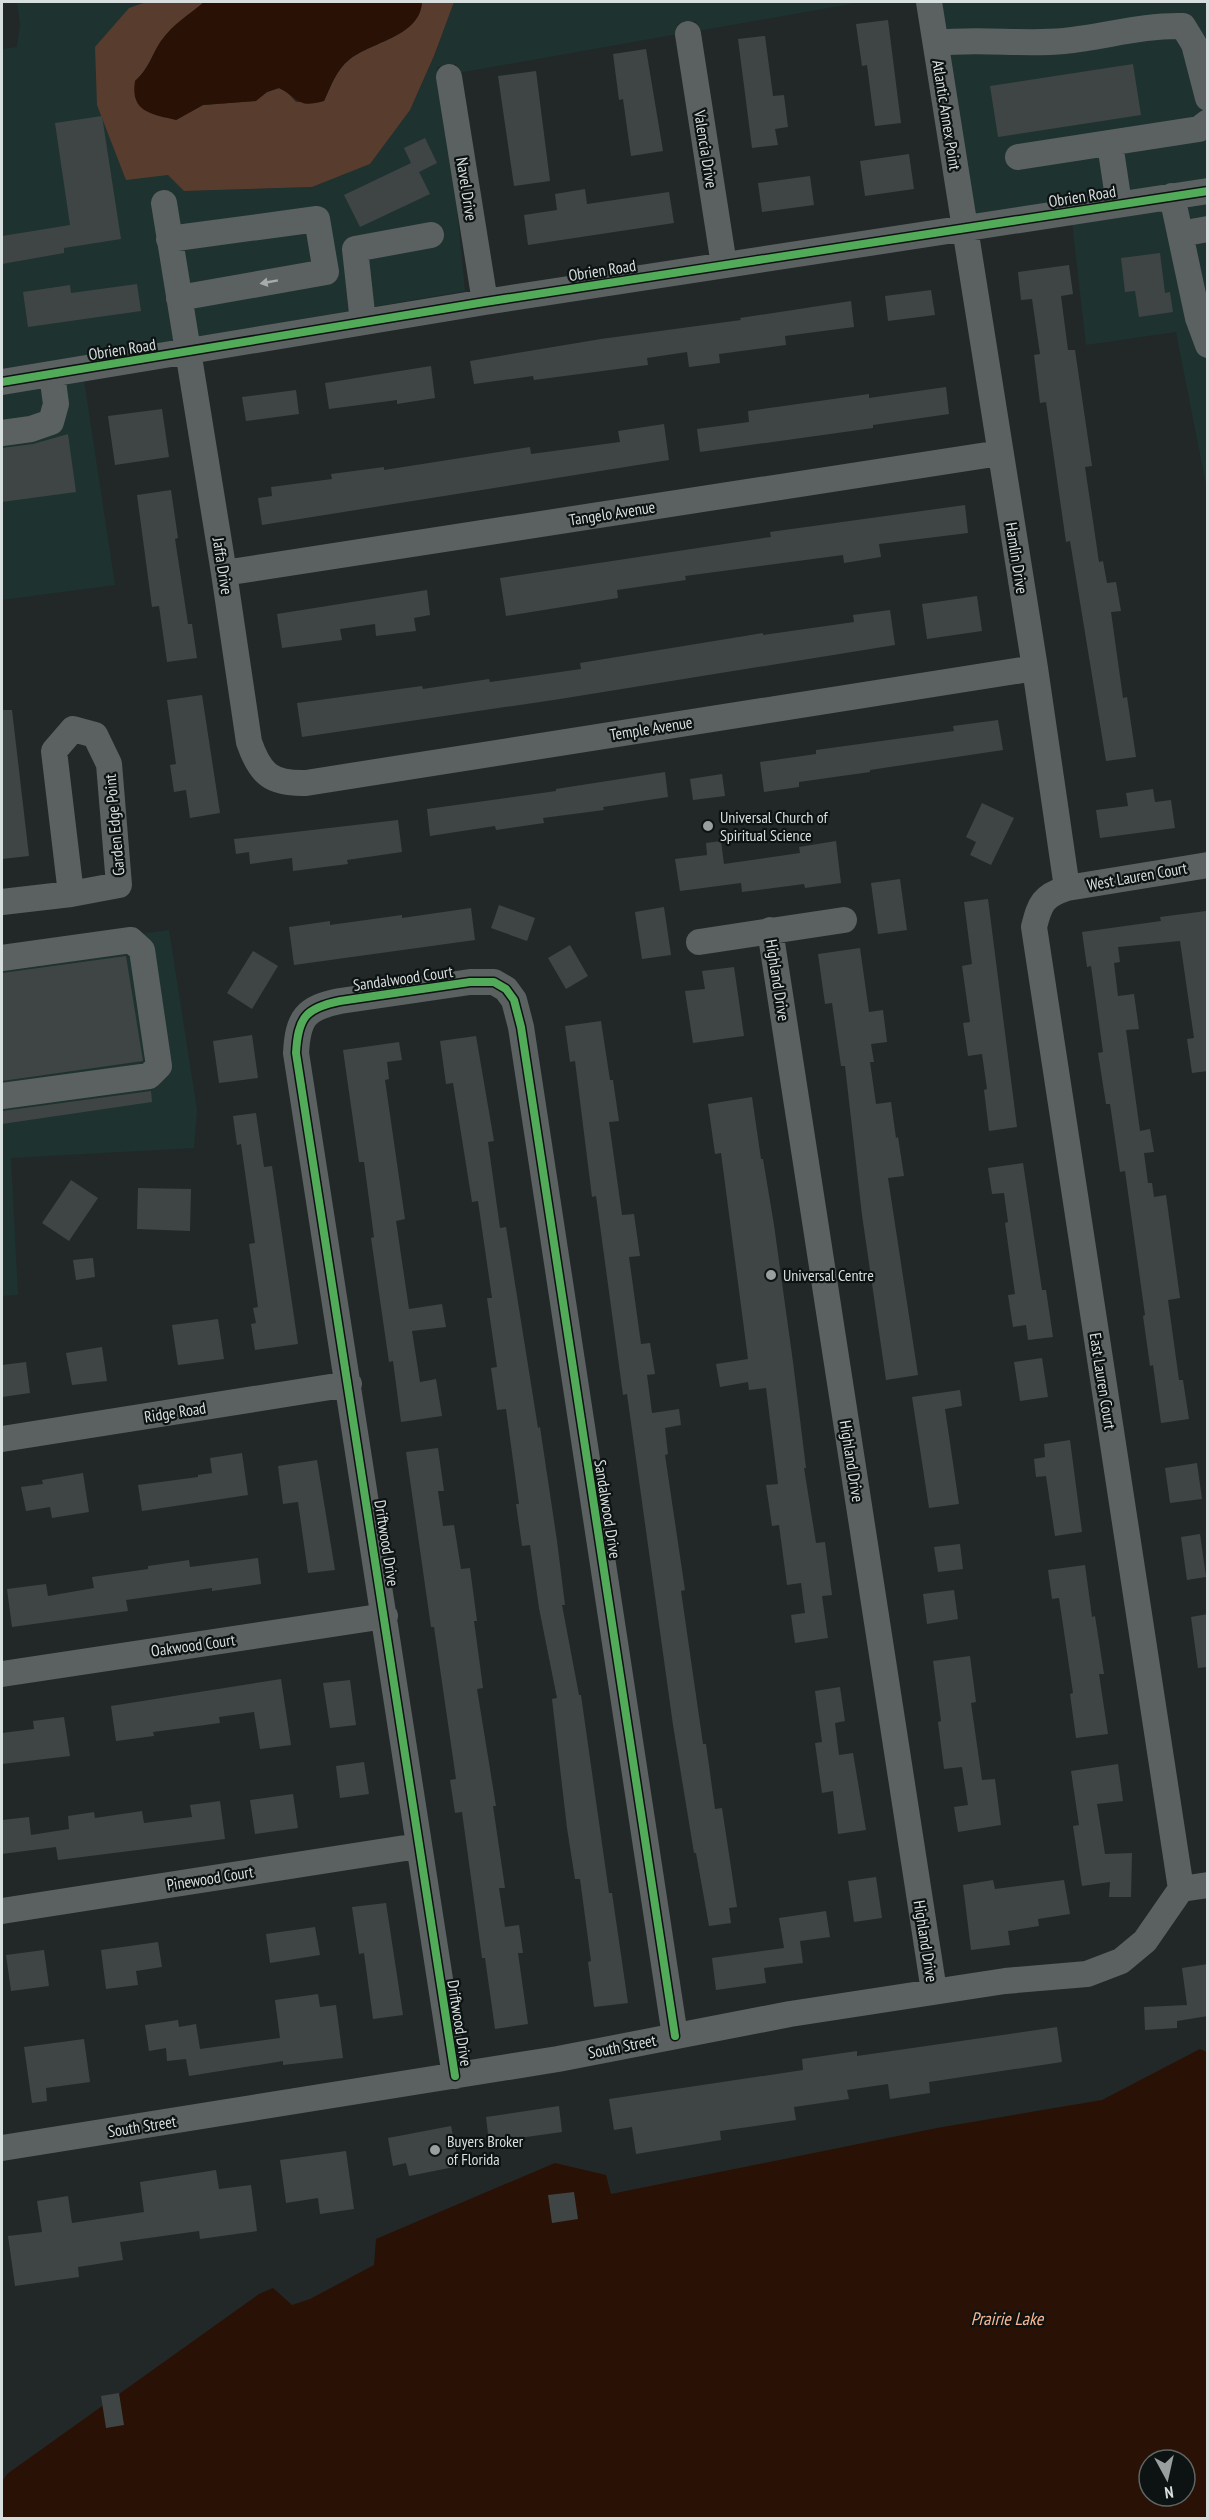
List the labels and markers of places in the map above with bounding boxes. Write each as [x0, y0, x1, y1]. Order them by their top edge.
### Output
place label: Universal Church of Spiritual Science [720, 807, 829, 845]
marker: Universal Church of Spiritual Science [701, 819, 715, 833]
place label: Universal Centre [783, 1265, 874, 1285]
marker: Universal Centre [764, 1268, 778, 1282]
place label: Buyers Broker of Florida [447, 2131, 524, 2169]
marker: Buyers Broker of Florida [428, 2143, 442, 2157]

